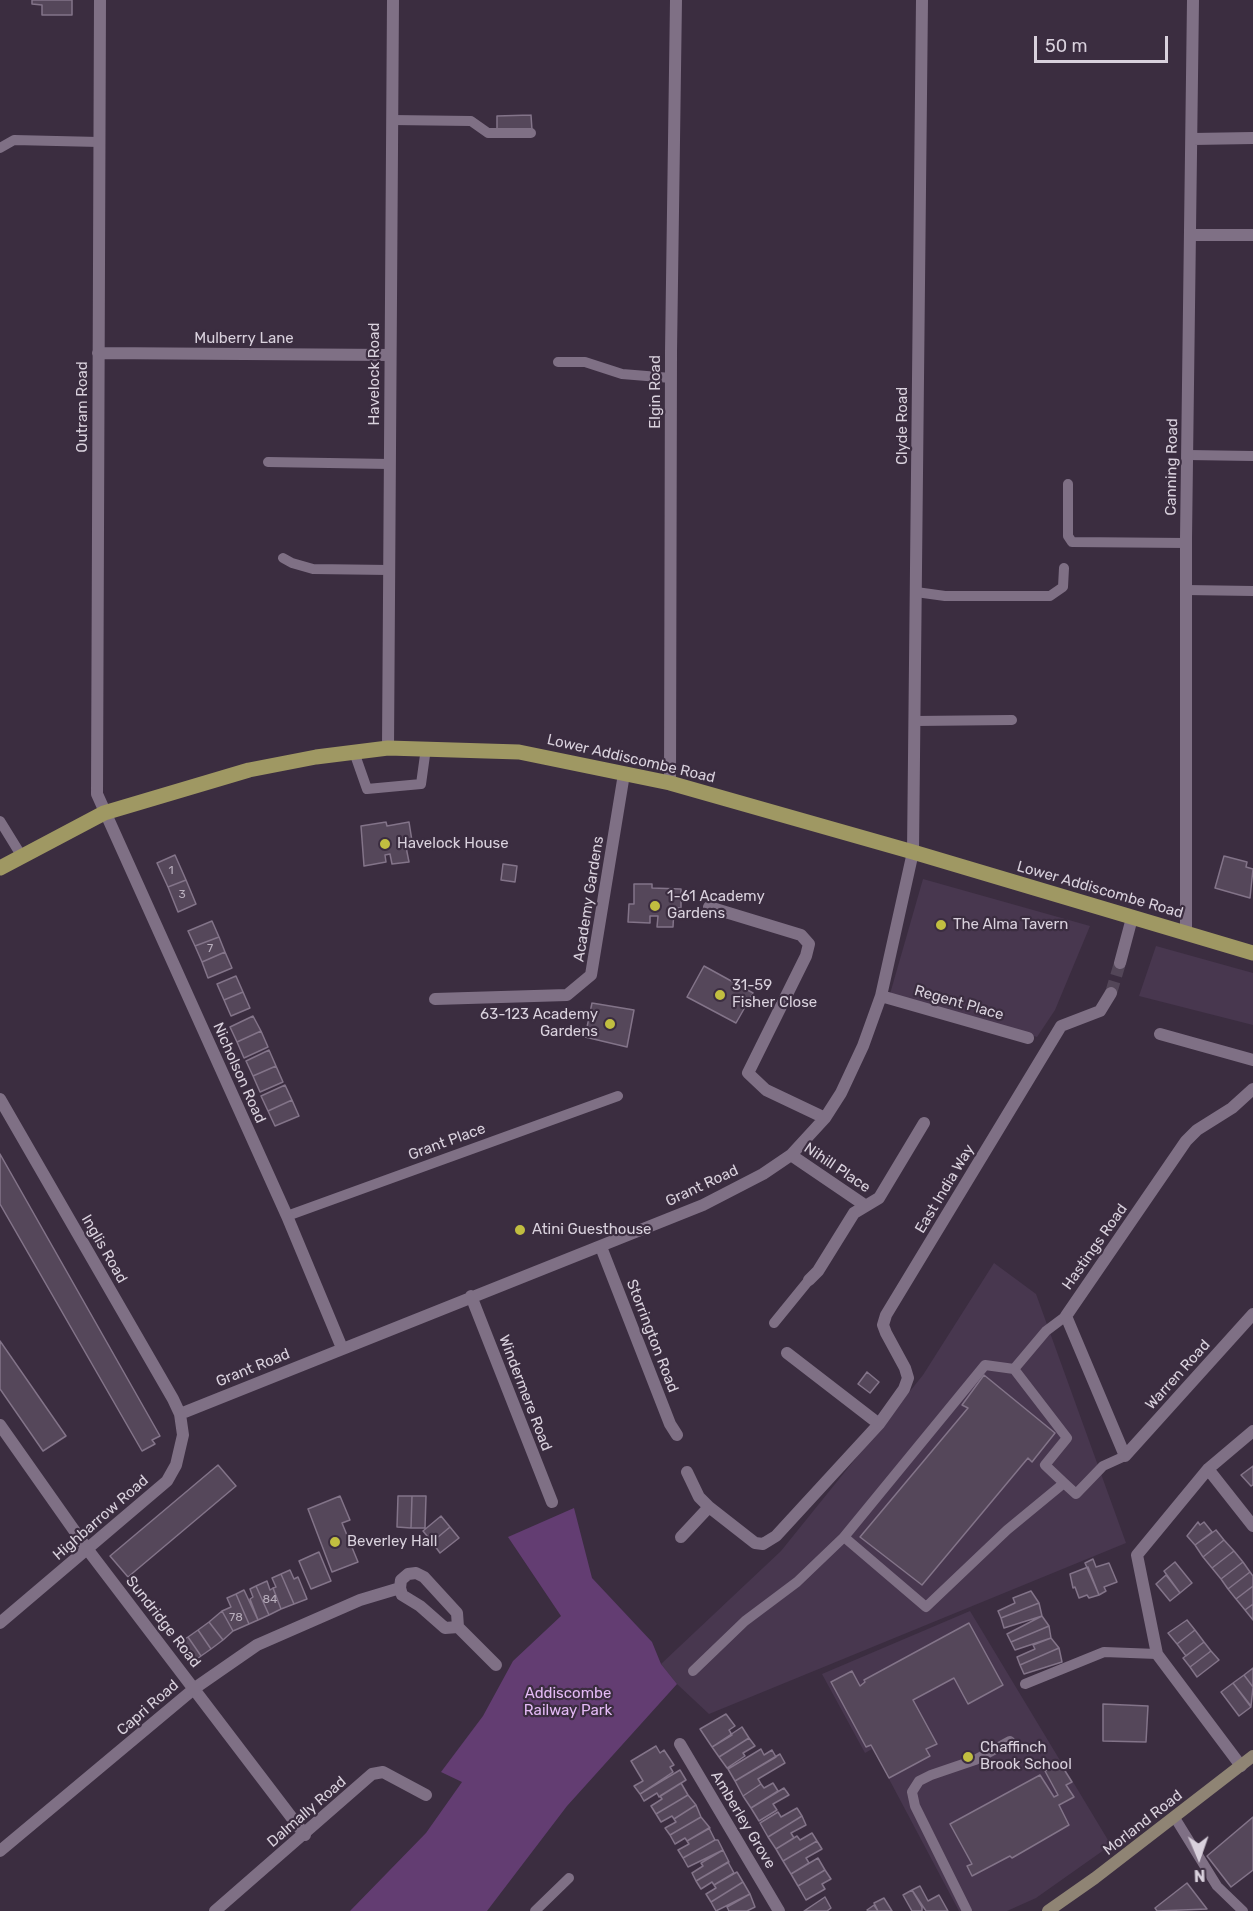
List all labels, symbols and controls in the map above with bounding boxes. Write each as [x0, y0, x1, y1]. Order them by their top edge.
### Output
scale bar [1037, 24, 1170, 62]
text: 50 m [1045, 35, 1088, 57]
street label: Havelock Road [366, 323, 384, 425]
street label: Mulberry Lane [194, 330, 294, 348]
street label: Elgin Road [647, 355, 665, 429]
street label: Outram Road [74, 361, 92, 453]
street label: Clyde Road [894, 387, 912, 465]
street label: Canning Road [1162, 418, 1182, 516]
street label: Lower Addiscombe Road [545, 731, 717, 787]
place label: Havelock House [397, 835, 509, 853]
street label: Academy Gardens [570, 835, 608, 963]
marker: Havelock House [378, 837, 392, 851]
street label: Lower Addiscombe Road [1015, 858, 1185, 922]
house number: 1 [168, 864, 174, 878]
house number: 3 [178, 888, 186, 902]
place label: 1-61 Academy Gardens [667, 888, 765, 923]
marker: 1-61 Academy Gardens [648, 899, 662, 913]
place label: The Alma Tavern [953, 916, 1068, 934]
marker: The Alma Tavern [934, 918, 948, 932]
house number: 7 [207, 942, 213, 956]
place label: 31-59 Fisher Close [732, 977, 817, 1012]
street label: Regent Place [912, 982, 1006, 1024]
marker: 31-59 Fisher Close [713, 988, 727, 1002]
place label: 63-123 Academy Gardens [480, 1006, 598, 1041]
marker: 63-123 Academy Gardens [603, 1017, 617, 1031]
street label: Nicholson Road [209, 1020, 269, 1126]
street label: Grant Place [406, 1120, 488, 1164]
street label: Nihill Place [800, 1139, 874, 1197]
street label: East India Way [911, 1141, 979, 1237]
street label: Grant Road [663, 1161, 741, 1211]
street label: Hastings Road [1059, 1200, 1131, 1294]
street label: Inglis Road [77, 1211, 131, 1287]
place label: Atini Guesthouse [532, 1221, 652, 1239]
marker: Atini Guesthouse [513, 1223, 527, 1237]
street label: Storrington Road [622, 1277, 682, 1395]
street label: Windermere Road [495, 1333, 555, 1453]
street label: Warren Road [1142, 1336, 1214, 1414]
street label: Grant Road [213, 1345, 293, 1391]
street label: Highbarrow Road [50, 1472, 152, 1564]
place label: Beverley Hall [347, 1533, 437, 1551]
marker: Beverley Hall [328, 1535, 342, 1549]
street label: Sundridge Road [122, 1573, 204, 1671]
house number: 84 [262, 1593, 278, 1607]
house number: 78 [229, 1611, 243, 1625]
street label: Capri Road [114, 1676, 182, 1740]
park label: Addiscombe Railway Park [524, 1685, 612, 1720]
place label: Chaffinch Brook School [980, 1739, 1072, 1774]
marker: Chaffinch Brook School [961, 1750, 975, 1764]
street label: Amberley Grove [707, 1768, 779, 1872]
street label: Dalmally Road [264, 1773, 350, 1851]
street label: Morland Road [1100, 1787, 1186, 1859]
north arrow [1169, 1827, 1229, 1887]
text: N [1194, 1866, 1206, 1885]

